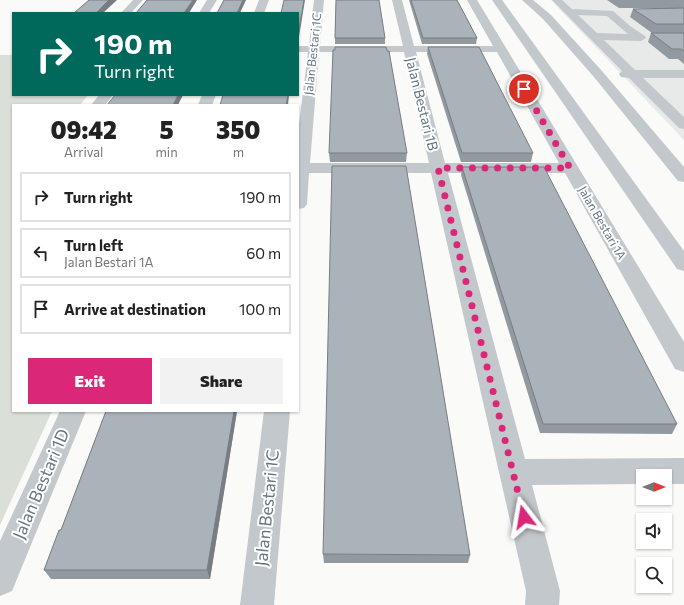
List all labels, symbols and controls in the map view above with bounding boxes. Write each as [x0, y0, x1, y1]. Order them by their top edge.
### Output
street label: Jalan Bestari 1C [301, 12, 324, 96]
text: 190 m [94, 26, 172, 60]
icon: right [28, 28, 80, 80]
street label: Jalan Bestari 1B [403, 55, 442, 152]
text: Turn right [94, 60, 174, 82]
pin [507, 72, 541, 106]
icon: arrive [513, 78, 535, 100]
text: 09:42 [51, 115, 117, 144]
text: 5 [159, 115, 174, 144]
text: 350 [216, 115, 261, 144]
text: Arrival [64, 144, 103, 160]
text: min [155, 144, 178, 160]
text: m [233, 144, 244, 160]
street label: Jalan Bestari 1A [575, 183, 630, 262]
icon: right [30, 186, 52, 208]
text: Turn right [64, 188, 133, 206]
text: 190 m [240, 188, 281, 206]
text: Turn left [64, 236, 123, 254]
icon: left [30, 242, 52, 264]
text: 60 m [246, 244, 281, 262]
text: Jalan Bestari 1A [64, 254, 153, 270]
icon: arrive [30, 298, 52, 320]
text: Arrive at destination [64, 300, 206, 318]
text: 100 m [239, 300, 281, 318]
button: Exit [28, 358, 152, 404]
button: Share [160, 358, 283, 404]
street label: Jalan Bestari 1D [8, 426, 73, 542]
street label: Jalan Bestari 1C [250, 449, 283, 567]
north arrow [636, 469, 672, 505]
map controls [636, 469, 672, 593]
position arrow [503, 496, 545, 538]
button: sound [636, 513, 672, 549]
button: search [636, 557, 672, 593]

